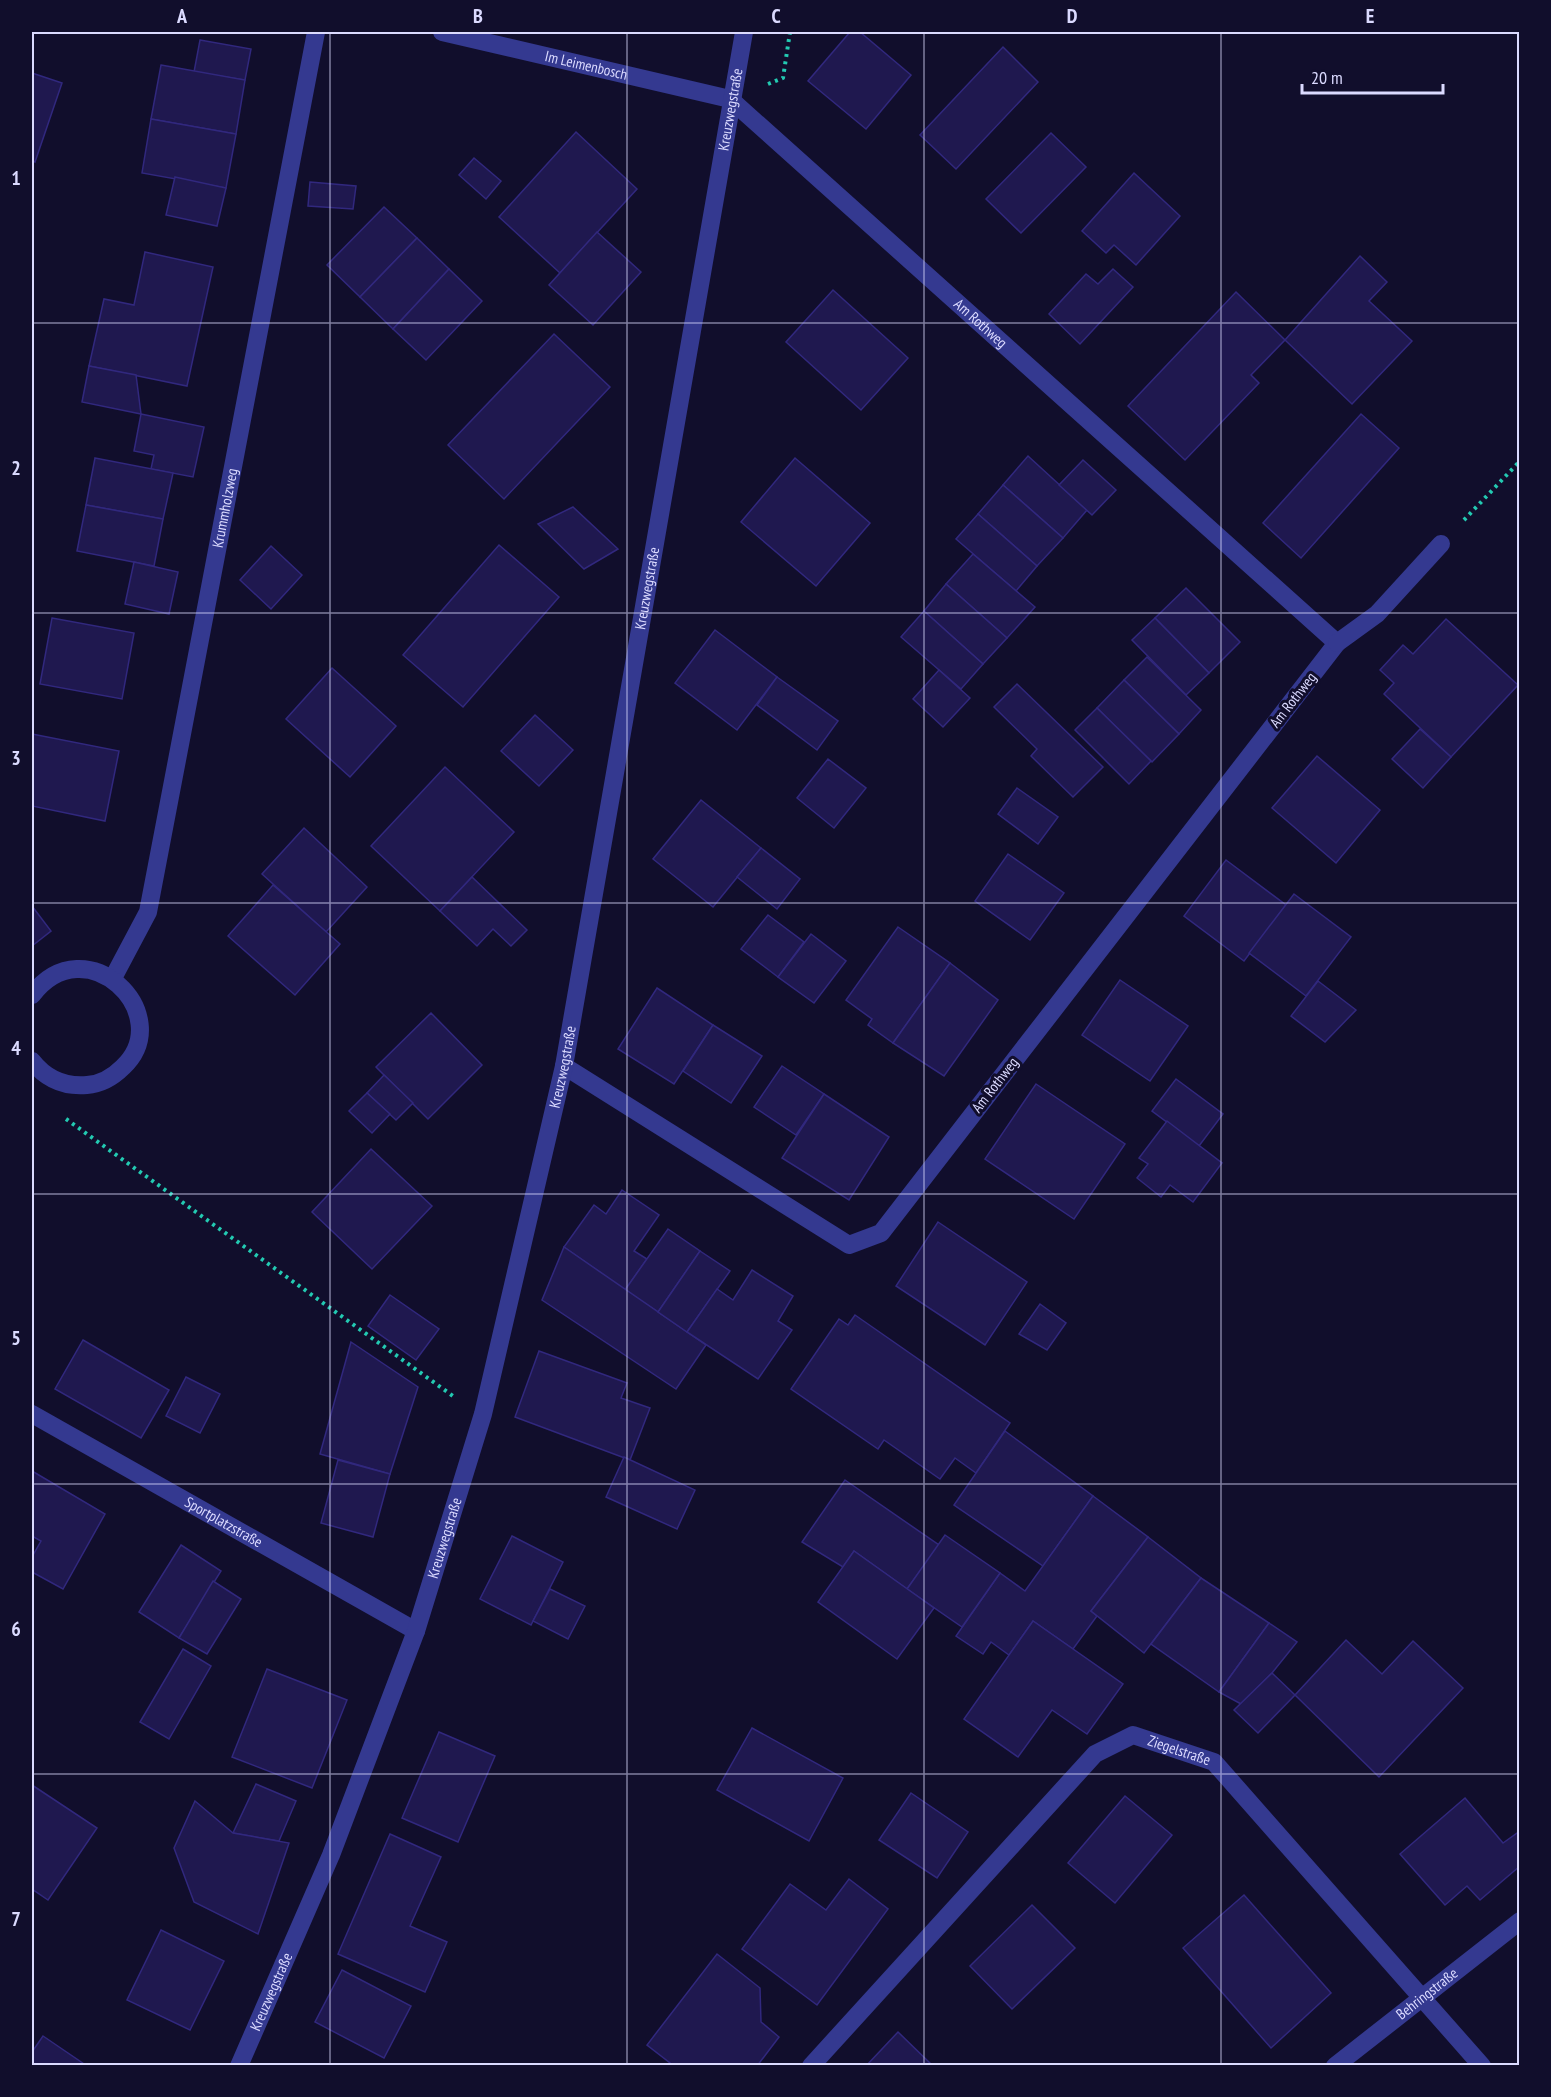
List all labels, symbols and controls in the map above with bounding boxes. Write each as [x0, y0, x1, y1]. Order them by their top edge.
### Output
text: A [176, 3, 188, 29]
text: B [473, 3, 483, 29]
text: C [771, 3, 781, 29]
text: D [1067, 3, 1078, 29]
text: E [1366, 3, 1374, 29]
street label: Im Leimenbosch [543, 46, 629, 84]
scale bar [1302, 57, 1443, 95]
text: 20 m [1311, 66, 1343, 89]
street label: Kreuzwegstraße [713, 67, 747, 152]
text: 1 [11, 165, 21, 191]
street label: Am Rothweg [950, 294, 1011, 352]
text: 2 [11, 455, 21, 481]
street label: Krummholzweg [208, 467, 242, 549]
street label: Kreuzwegstraße [630, 546, 663, 631]
street label: Am Rothweg [1265, 668, 1320, 731]
text: 3 [11, 745, 21, 771]
street label: Kreuzwegstraße [545, 1024, 580, 1110]
text: 4 [11, 1035, 21, 1061]
street label: Am Rothweg [967, 1053, 1022, 1116]
text: 5 [11, 1325, 21, 1351]
street label: Sportplatzstraße [181, 1492, 266, 1551]
street label: Kreuzwegstraße [423, 1495, 466, 1581]
text: 6 [11, 1616, 21, 1642]
street label: Ziegelstraße [1145, 1731, 1213, 1769]
text: 7 [11, 1906, 21, 1932]
street label: Kreuzwegstraße [246, 1949, 296, 2034]
street label: Behringstraße [1392, 1963, 1461, 2024]

